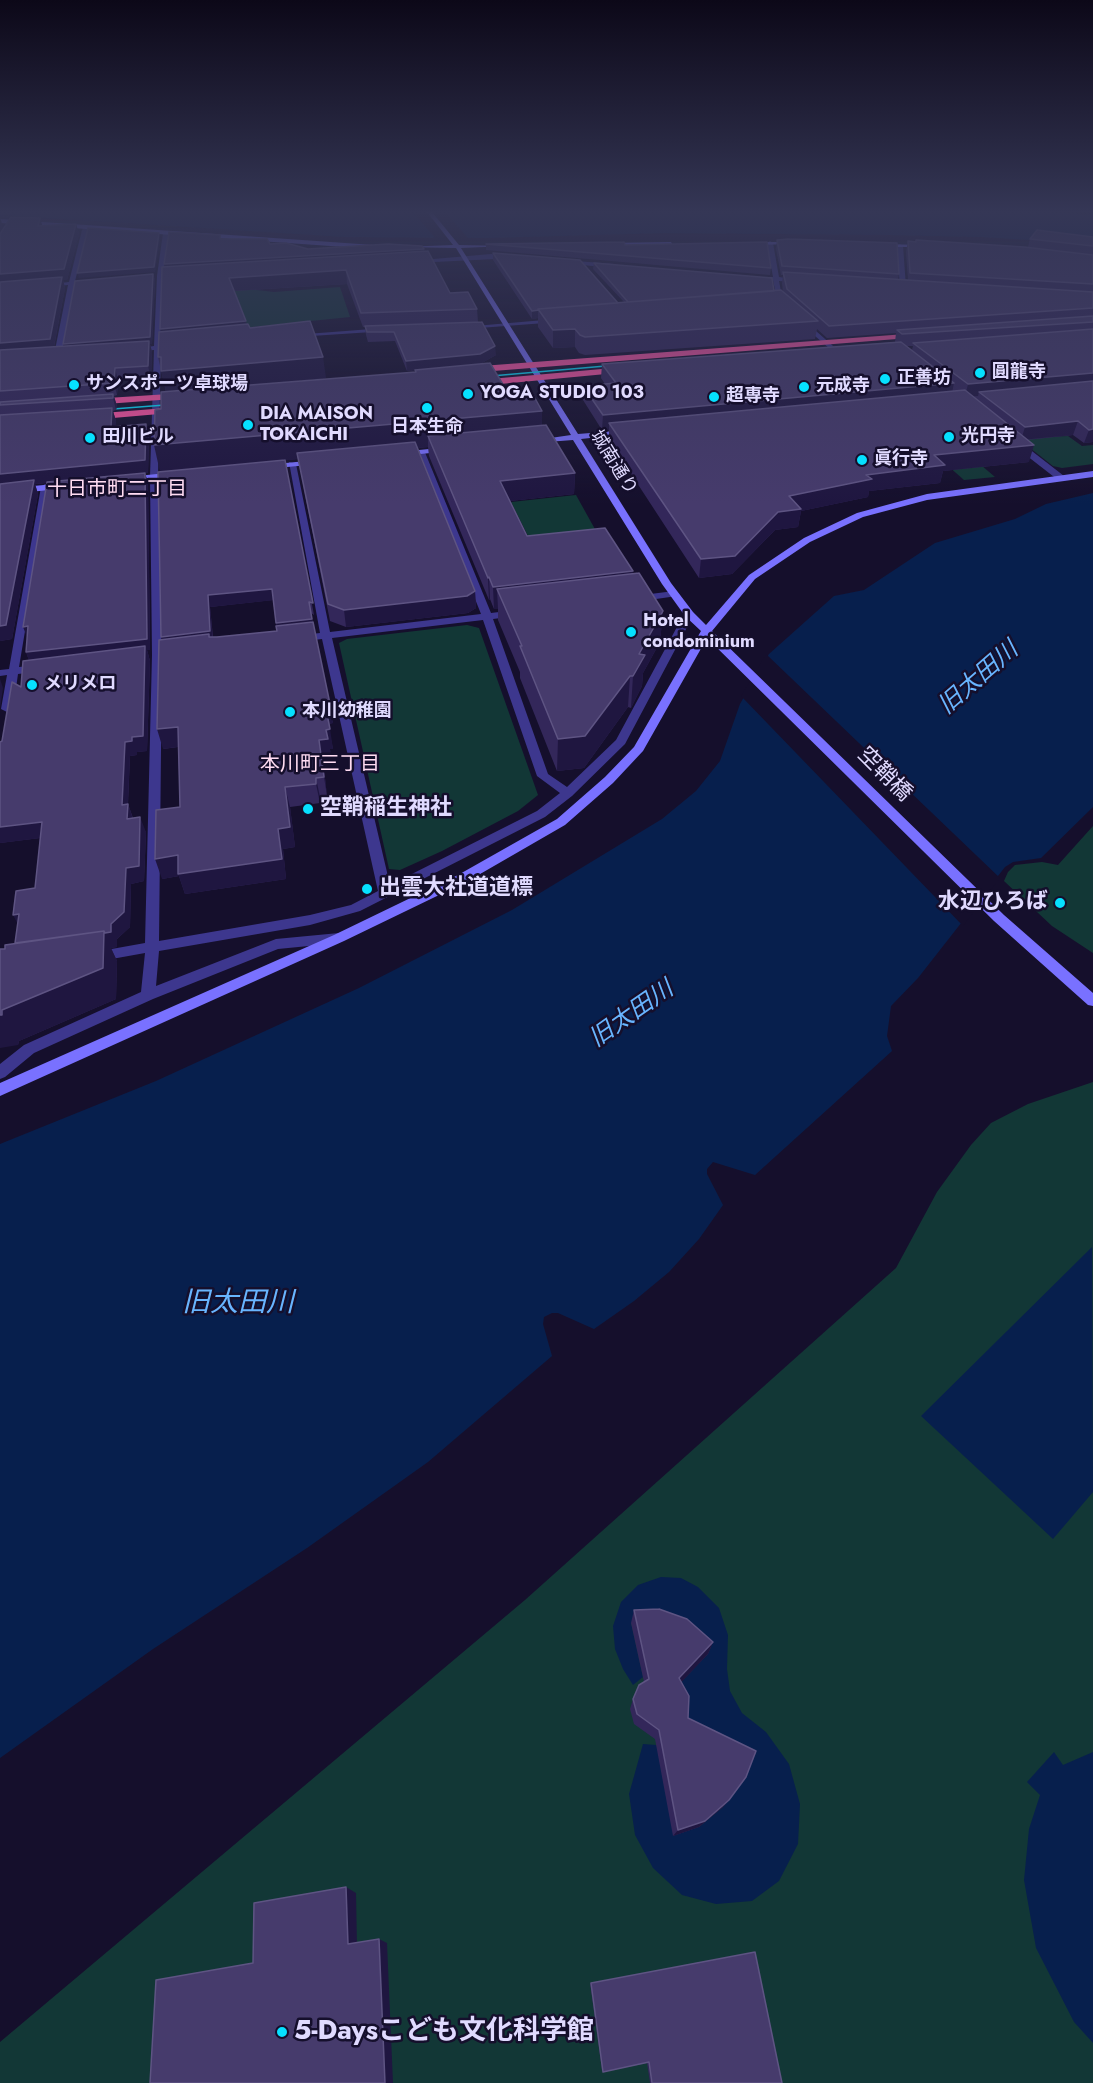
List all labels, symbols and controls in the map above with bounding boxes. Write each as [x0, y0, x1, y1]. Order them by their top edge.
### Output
place label: 圓龍寺 [992, 362, 1046, 384]
marker: 圓龍寺 [973, 366, 987, 380]
place label: 正善坊 [897, 368, 951, 390]
marker: 正善坊 [878, 372, 892, 386]
place label: サンスポーツ卓球場 [86, 374, 248, 396]
place label: 元成寺 [816, 376, 870, 398]
marker: サンスポーツ卓球場 [67, 378, 81, 392]
marker: 元成寺 [797, 380, 811, 394]
place label: YOGA STUDIO 103 [480, 383, 644, 405]
place label: 超専寺 [726, 386, 780, 408]
marker: YOGA STUDIO 103 [461, 387, 475, 401]
marker: 超専寺 [707, 390, 721, 404]
marker: 日本生命 [420, 401, 434, 415]
place label: DIA MAISON TOKAICHI [260, 404, 373, 446]
place label: 日本生命 [391, 417, 463, 439]
marker: DIA MAISON TOKAICHI [241, 418, 255, 432]
place label: 光円寺 [961, 426, 1015, 448]
place label: 田川ビル [102, 427, 174, 449]
street label: 城南通り [585, 427, 641, 499]
marker: 光円寺 [942, 430, 956, 444]
marker: 田川ビル [83, 431, 97, 445]
place label: 眞行寺 [874, 449, 928, 471]
marker: 眞行寺 [855, 453, 869, 467]
district label: 十日市町二丁目 [47, 478, 187, 502]
place label: Hotel condominium [643, 611, 755, 654]
marker: Hotel condominium [624, 625, 638, 639]
water label: 旧太田川 [933, 637, 1025, 721]
place label: メリメロ [44, 674, 116, 696]
marker: メリメロ [25, 678, 39, 692]
place label: 本川幼稚園 [302, 701, 392, 723]
marker: 本川幼稚園 [283, 705, 297, 719]
street label: 空鞘橋 [851, 742, 917, 808]
district label: 本川町三丁目 [260, 753, 380, 777]
place label: 空鞘稲生神社 [320, 796, 452, 822]
marker: 空鞘稲生神社 [301, 802, 315, 816]
place label: 出雲大社道道標 [379, 876, 533, 902]
marker: 出雲大社道道標 [360, 882, 374, 896]
place label: 水辺ひろば [938, 890, 1048, 916]
marker: 水辺ひろば [1053, 896, 1067, 910]
water label: 旧太田川 [584, 976, 680, 1054]
water label: 旧太田川 [182, 1287, 294, 1321]
place label: 5-Daysこども文化科学館 [294, 2016, 594, 2048]
marker: 5-Daysこども文化科学館 [275, 2025, 289, 2039]

